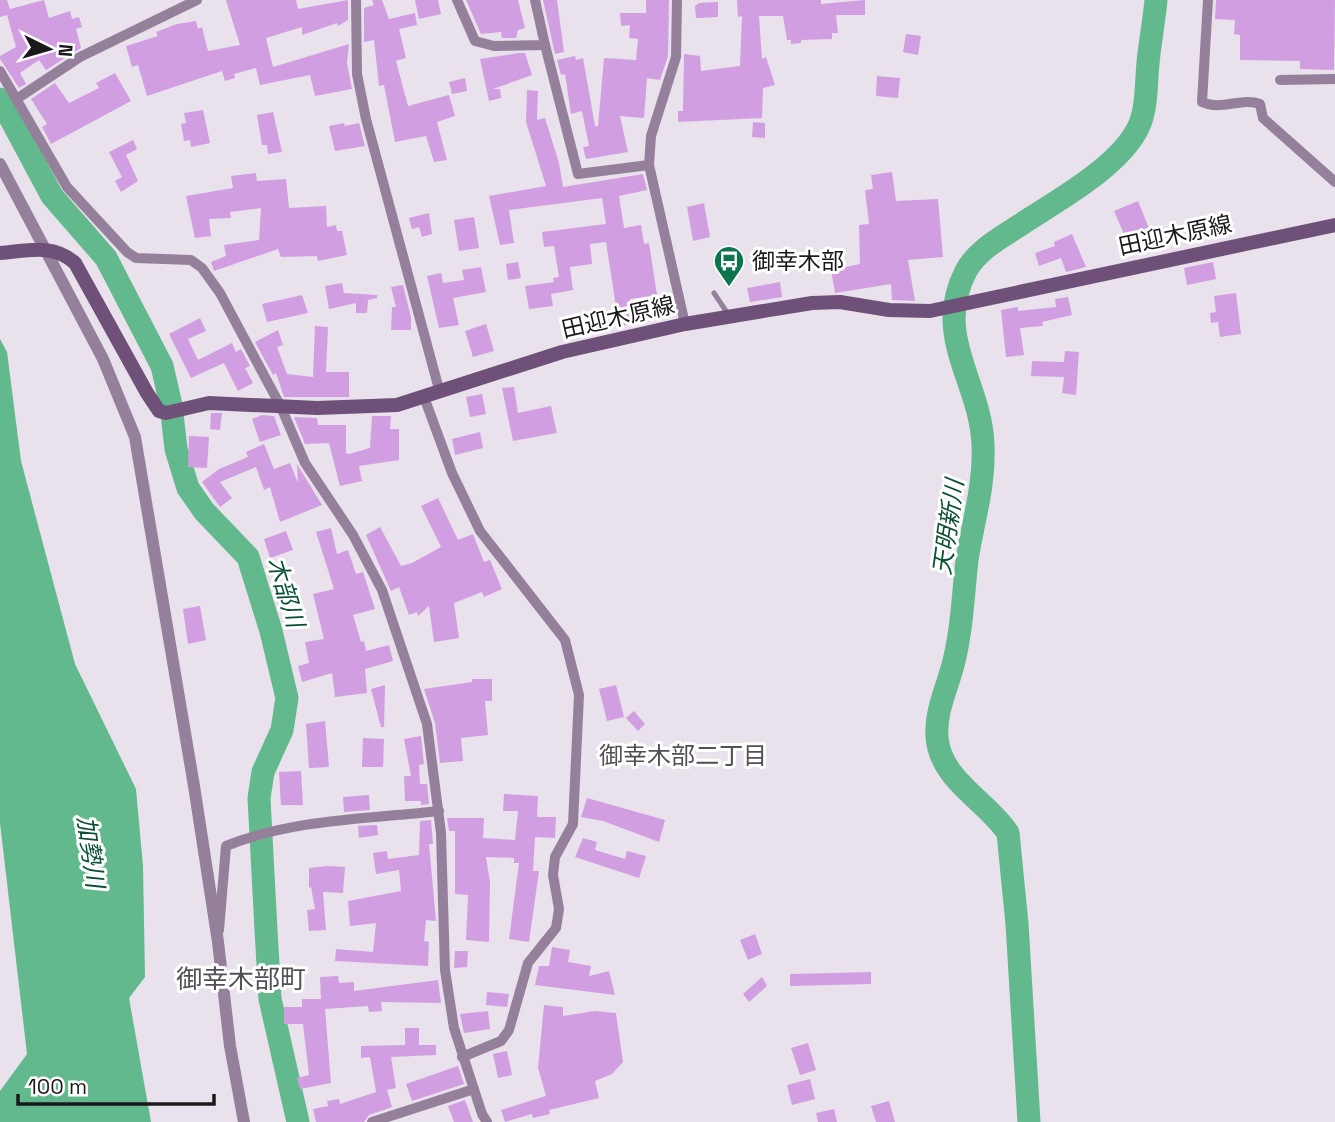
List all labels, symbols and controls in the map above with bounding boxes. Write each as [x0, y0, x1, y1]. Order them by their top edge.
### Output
north arrow [14, 14, 84, 84]
text: N [52, 43, 78, 58]
street label: 田迎木原線 [1116, 208, 1234, 262]
bus stop icon: 御幸木部 [712, 244, 746, 288]
place label: 御幸木部 [752, 246, 844, 276]
street label: 田迎木原線 [559, 289, 677, 345]
water label: 天明新川 [926, 474, 970, 577]
water label: 木部川 [261, 553, 312, 634]
district label: 御幸木部二丁目 [599, 740, 767, 771]
water label: 加勢川 [71, 814, 112, 893]
district label: 御幸木部町 [176, 962, 306, 996]
scale bar [18, 1062, 214, 1106]
text: 100 m [28, 1073, 87, 1100]

